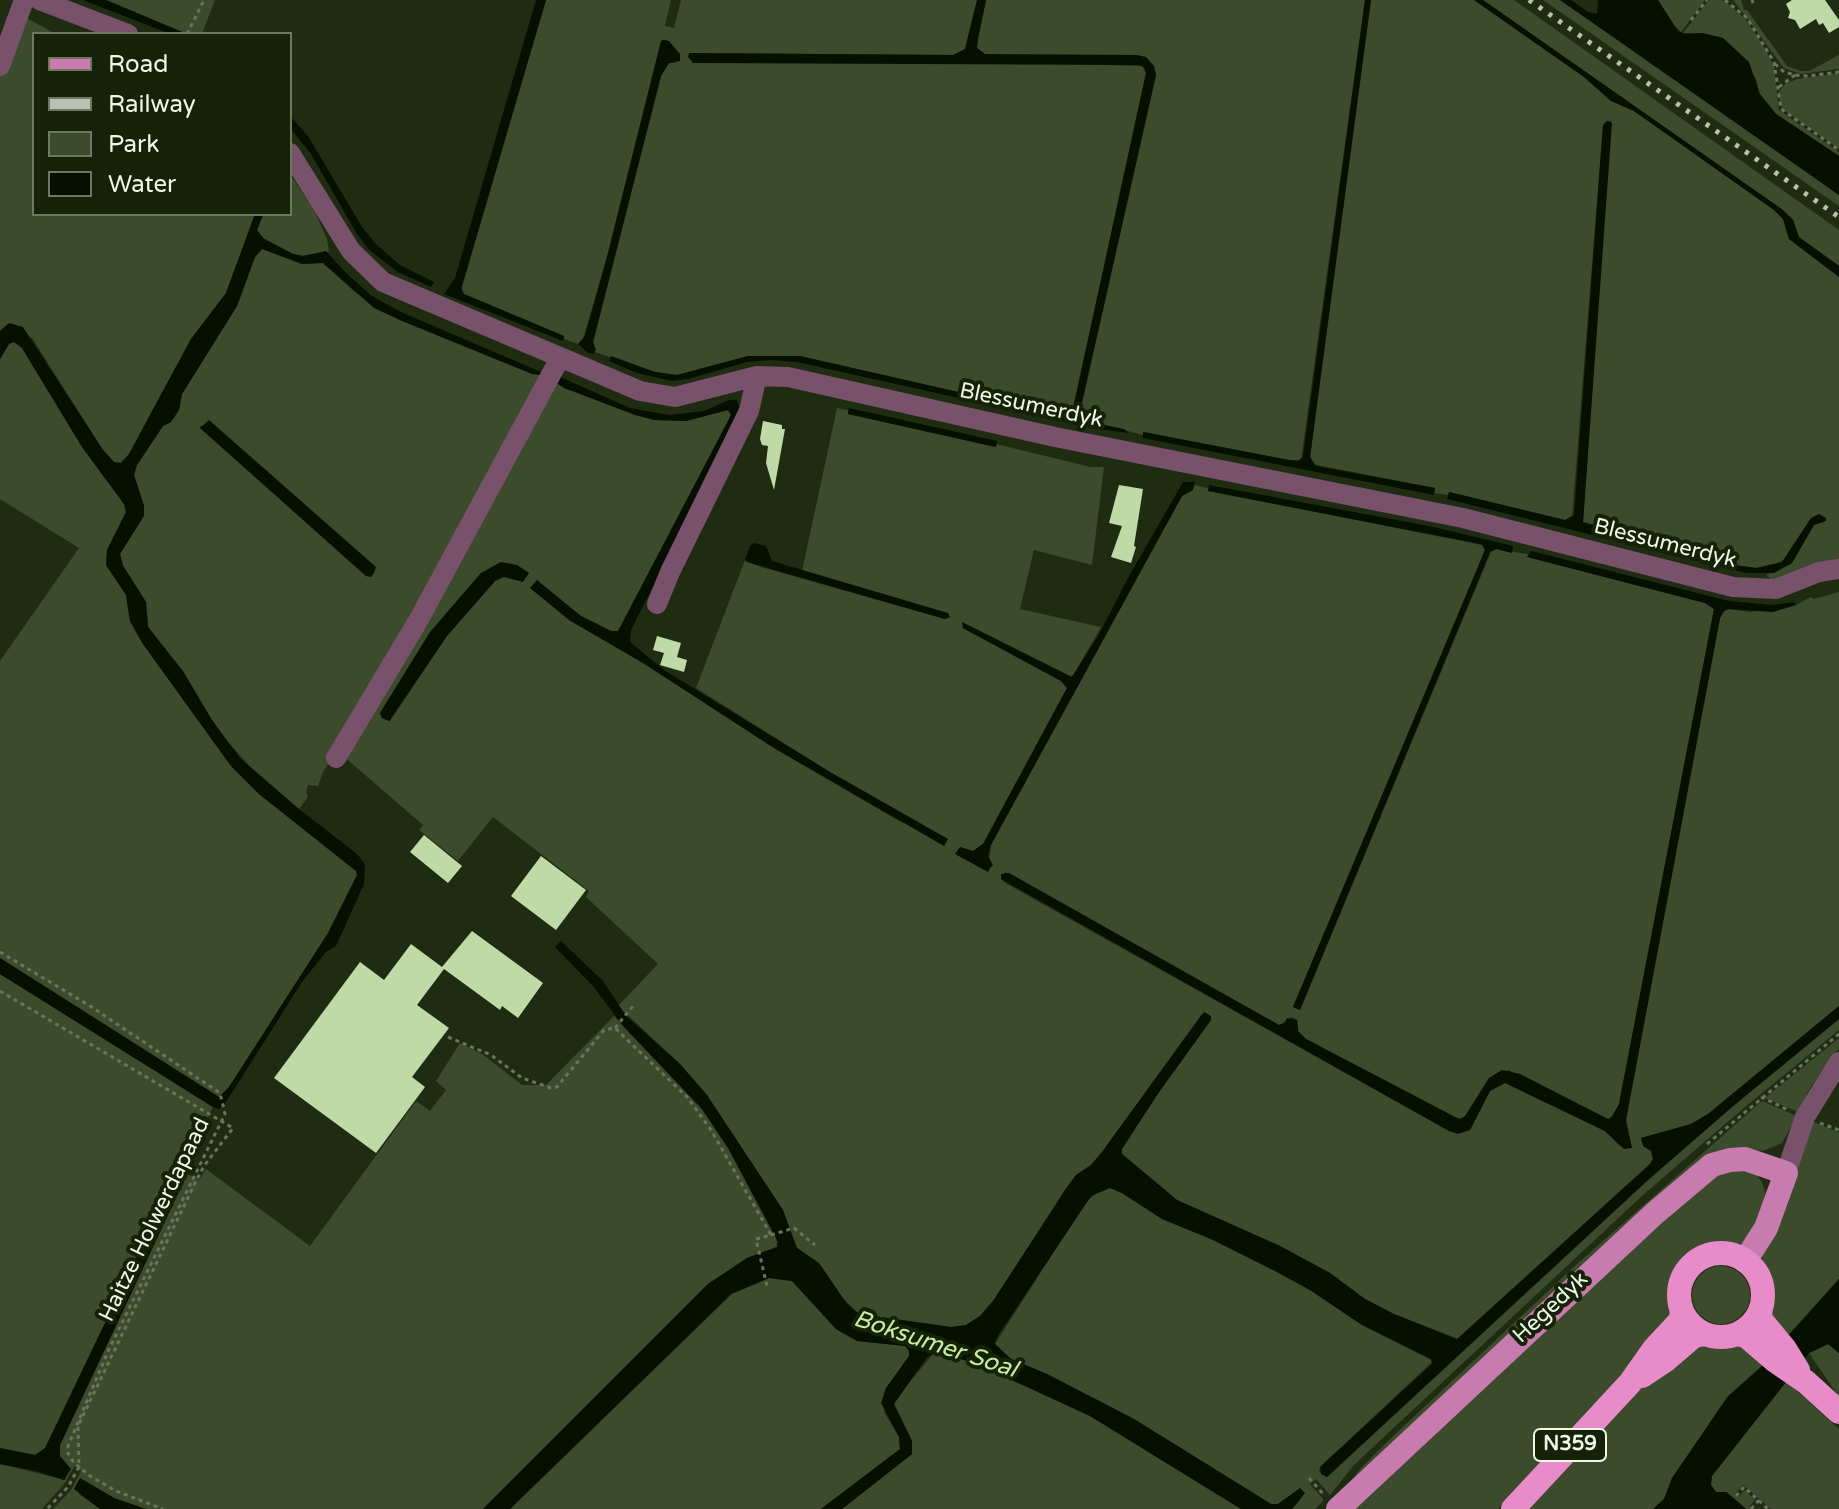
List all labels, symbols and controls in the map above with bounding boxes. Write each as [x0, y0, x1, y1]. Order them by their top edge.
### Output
legend [32, 32, 292, 216]
text: Road [108, 50, 168, 79]
text: Railway [108, 90, 196, 119]
text: Park [108, 130, 159, 159]
text: Water [108, 170, 176, 199]
street label: Blessumerdyk [957, 378, 1105, 434]
street label: Blessumerdyk [1591, 514, 1739, 574]
street label: Haitze Holwerdapaad [94, 1114, 216, 1326]
street label: Hegedyk [1508, 1267, 1594, 1349]
water label: Boksumer Soal [850, 1305, 1020, 1385]
road number: N359 [1534, 1429, 1606, 1461]

